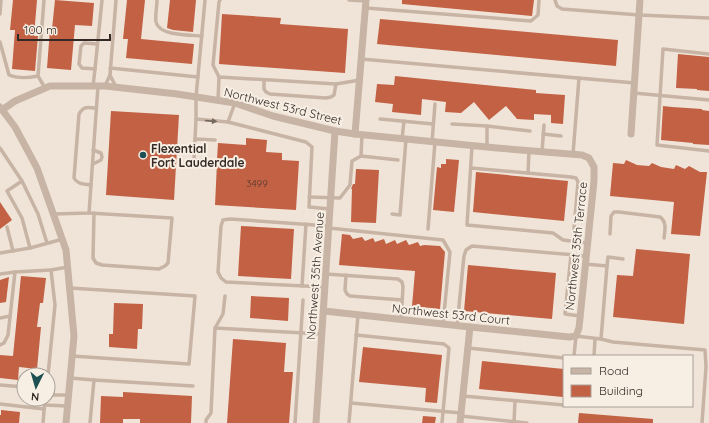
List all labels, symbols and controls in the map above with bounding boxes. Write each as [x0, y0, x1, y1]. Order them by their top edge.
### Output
scale bar [18, 16, 110, 42]
text: 100 m [24, 22, 57, 37]
street label: Northwest 53rd Street [223, 84, 343, 128]
one-way arrow [205, 117, 217, 124]
place label: Flexential Fort Lauderdale [151, 141, 245, 170]
marker: Flexential Fort Lauderdale [138, 150, 148, 160]
house number: 3499 [246, 177, 268, 190]
street label: Northwest 35th Terrace [562, 181, 590, 311]
street label: Northwest 35th Avenue [303, 211, 327, 341]
street label: Northwest 53rd Court [391, 300, 511, 328]
legend [563, 355, 693, 407]
text: Road [599, 363, 629, 378]
north arrow [16, 367, 56, 407]
text: Building [599, 383, 643, 398]
text: N [30, 390, 40, 404]

